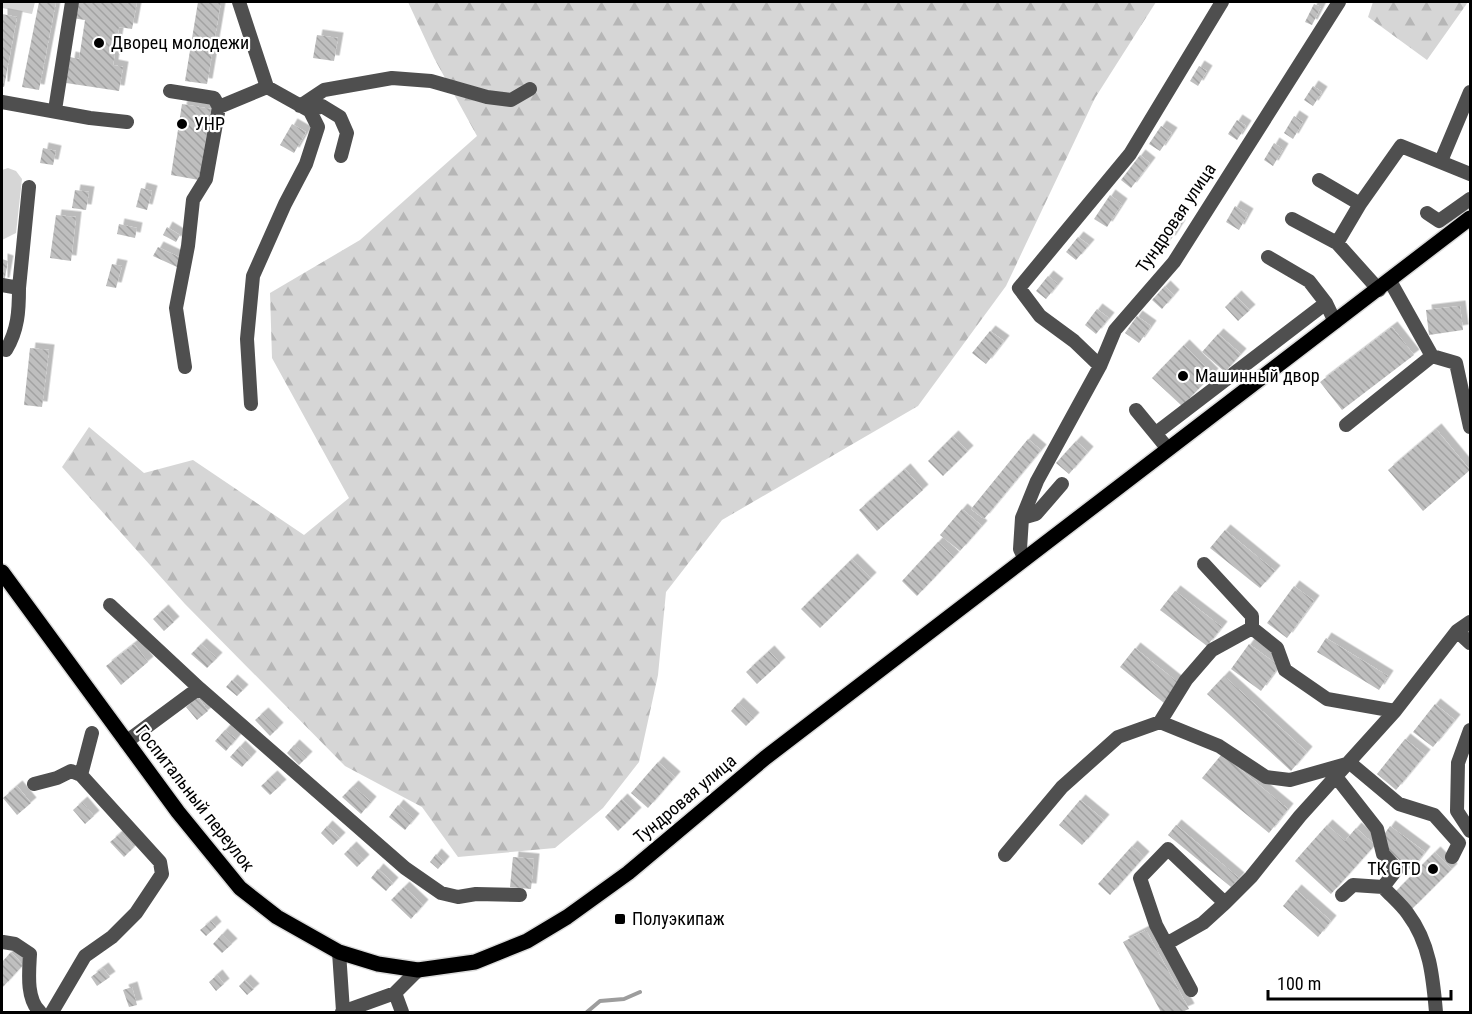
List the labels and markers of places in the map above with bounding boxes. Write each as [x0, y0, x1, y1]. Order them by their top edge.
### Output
place label: Дворец молодежи [111, 32, 249, 53]
marker: Дворец молодежи [92, 36, 106, 50]
place label: УНР [194, 113, 225, 134]
marker: УНР [175, 117, 189, 131]
place label: Машинный двор [1195, 365, 1320, 386]
marker: Машинный двор [1176, 369, 1190, 383]
place label: ТК GTD [1367, 858, 1421, 879]
marker: ТК GTD [1426, 862, 1440, 876]
place label: Полуэкипаж [632, 908, 725, 929]
marker: Полуэкипаж [613, 912, 627, 926]

